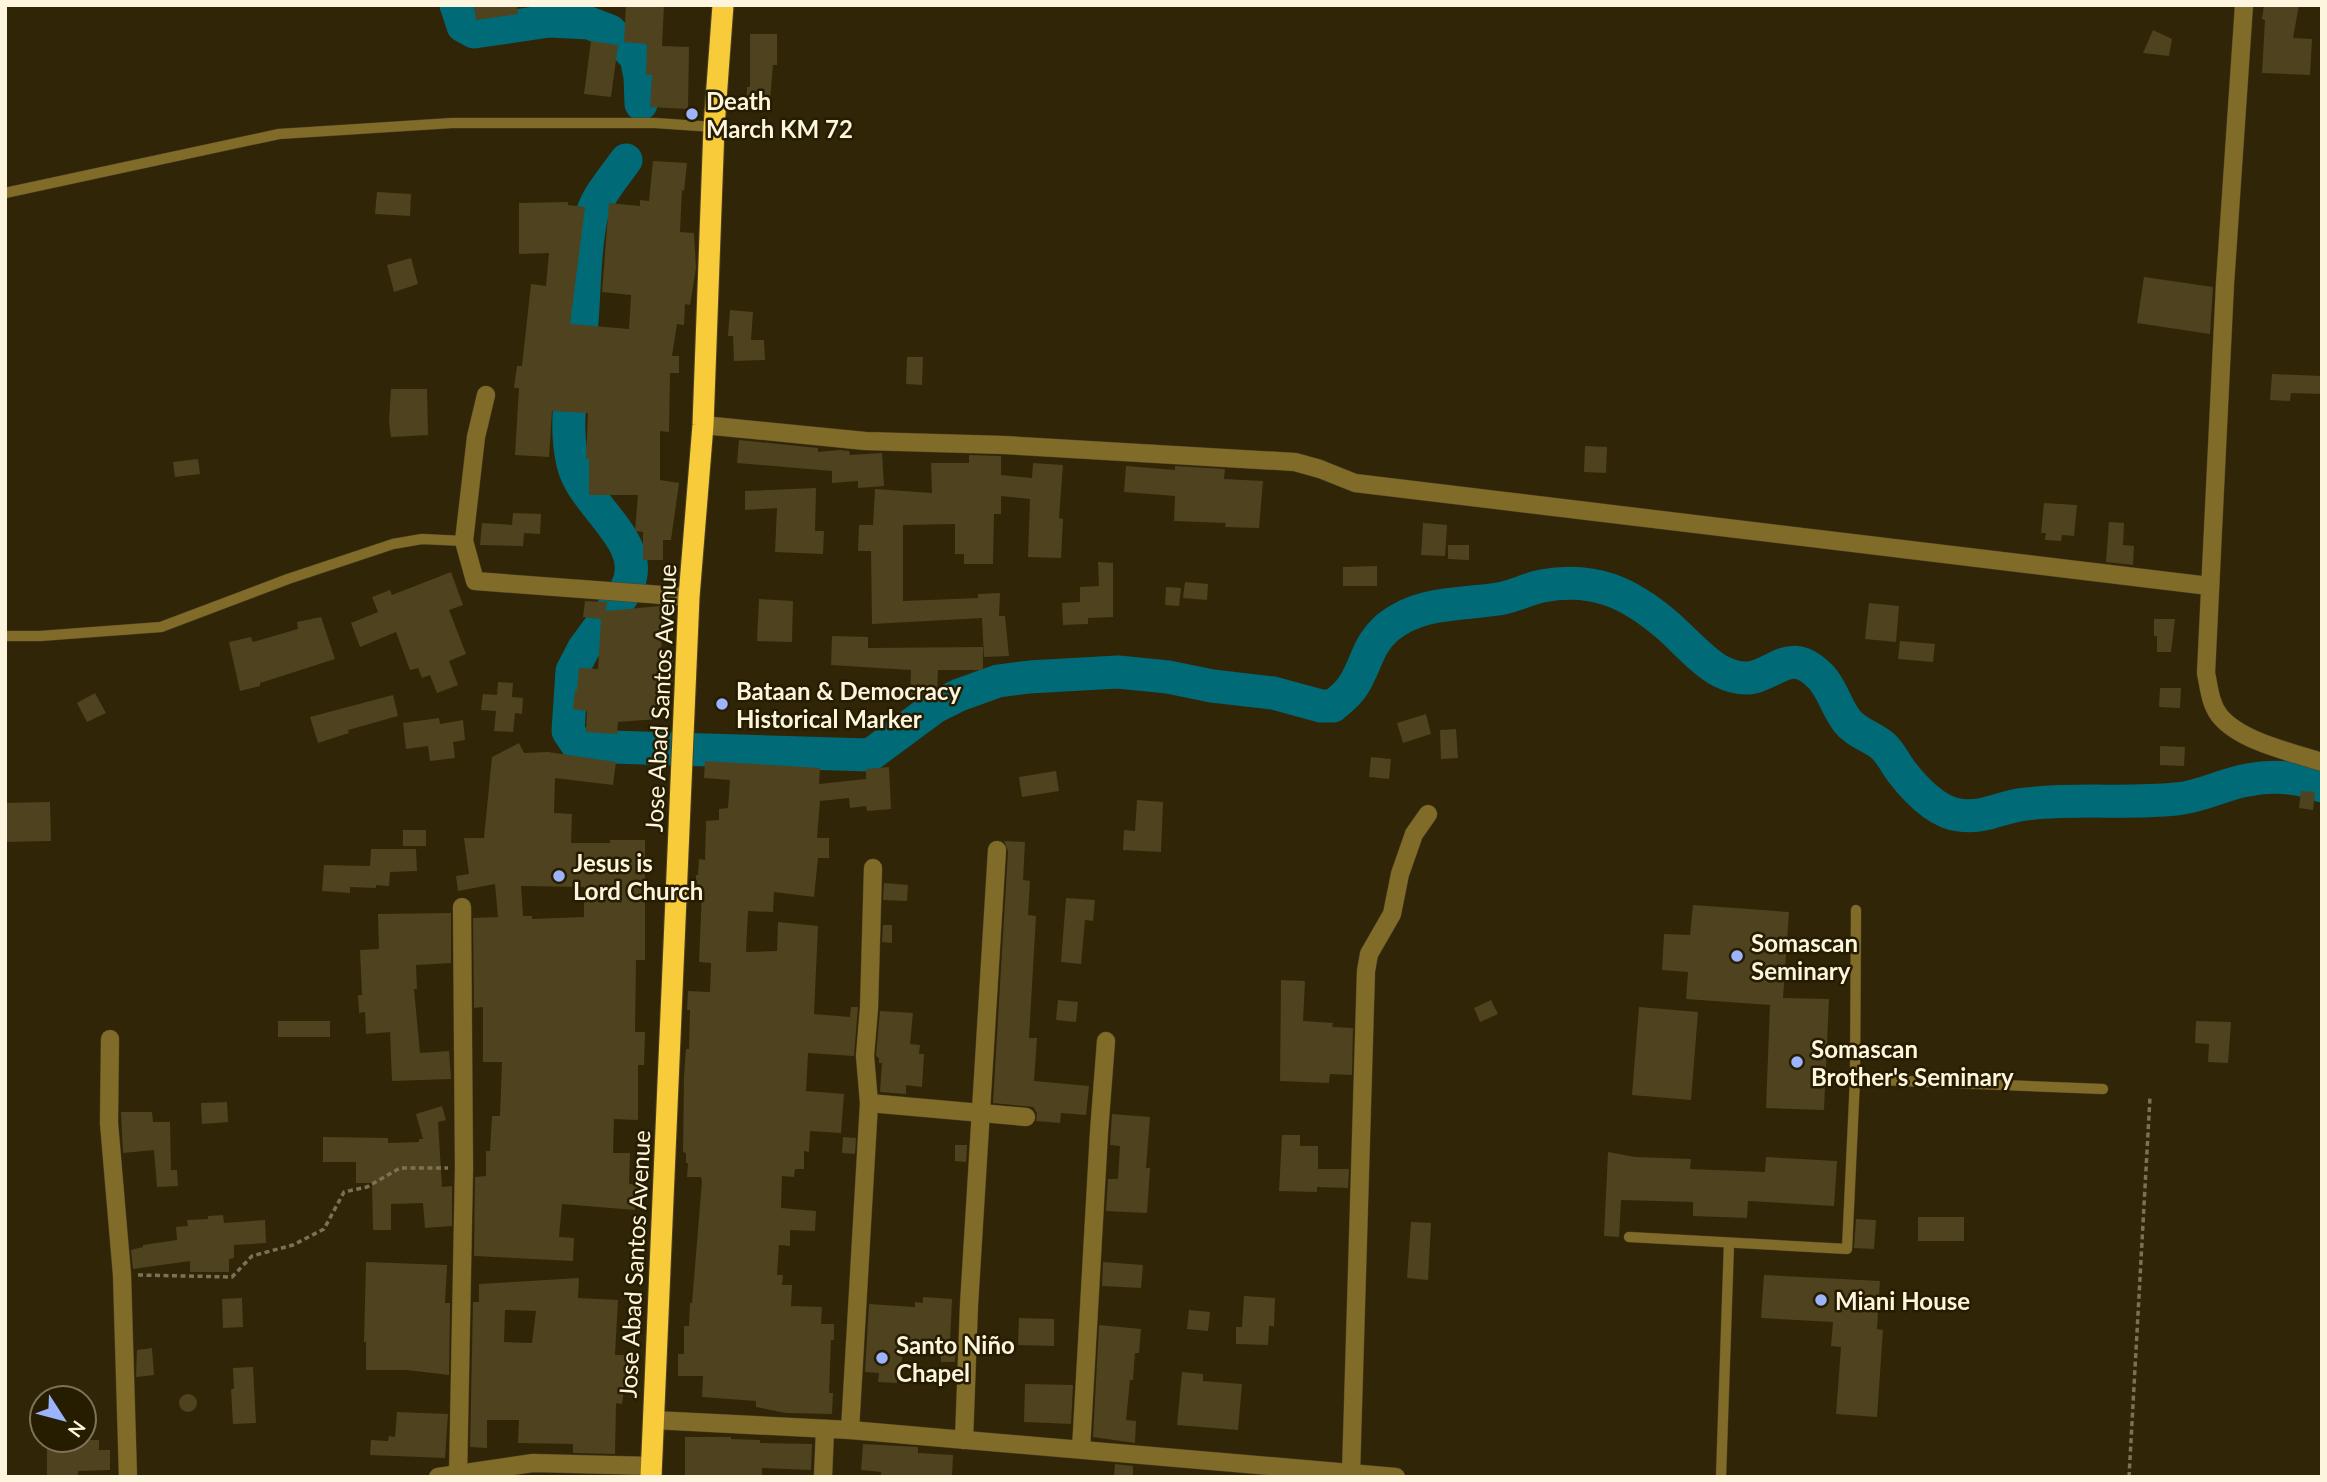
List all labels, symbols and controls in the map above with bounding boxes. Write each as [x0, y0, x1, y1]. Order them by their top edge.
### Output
place label: Death March KM 72 [706, 86, 853, 143]
marker: Death March KM 72 [684, 106, 700, 122]
street label: Jose Abad Santos Avenue [639, 563, 681, 833]
place label: Bataan & Democracy Historical Marker [736, 676, 961, 733]
marker: Bataan & Democracy Historical Marker [714, 696, 730, 712]
place label: Jesus is Lord Church [573, 848, 703, 905]
marker: Jesus is Lord Church [551, 868, 567, 884]
place label: Somascan Seminary [1751, 928, 1858, 985]
marker: Somascan Seminary [1729, 948, 1745, 964]
place label: Somascan Brother's Seminary [1811, 1034, 2014, 1091]
marker: Somascan Brother's Seminary [1789, 1054, 1805, 1070]
street label: Jose Abad Santos Avenue [613, 1129, 655, 1399]
place label: Miani House [1835, 1286, 1970, 1315]
marker: Miani House [1813, 1292, 1829, 1308]
place label: Santo Niño Chapel [896, 1330, 1015, 1387]
marker: Santo Niño Chapel [874, 1350, 890, 1366]
north arrow [28, 1384, 98, 1454]
text: N [64, 1417, 91, 1442]

